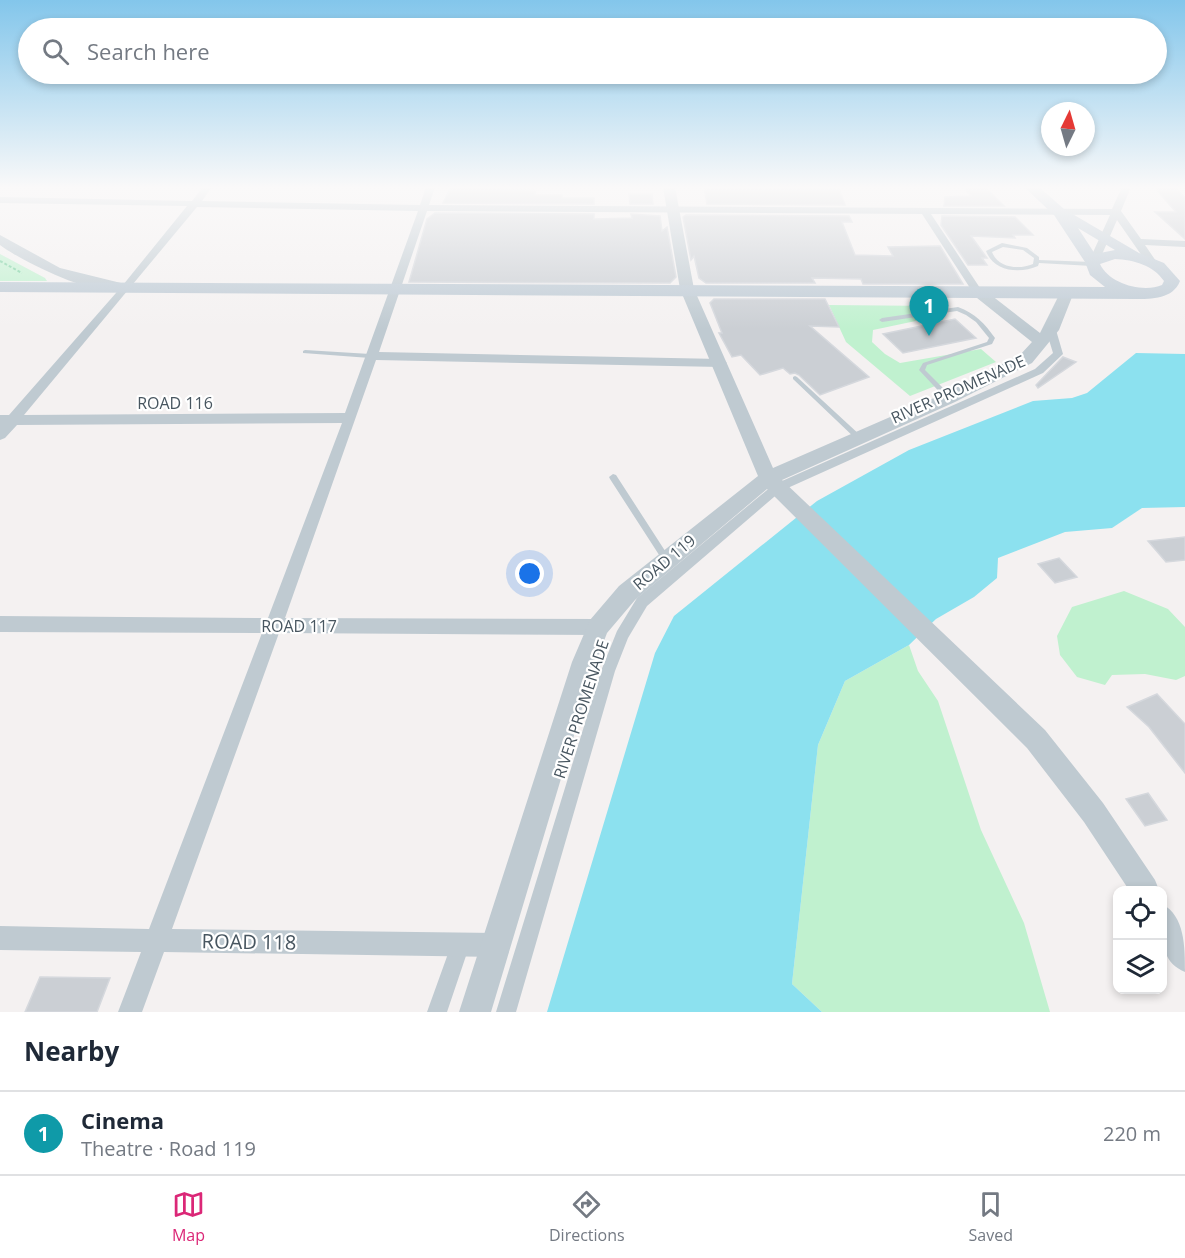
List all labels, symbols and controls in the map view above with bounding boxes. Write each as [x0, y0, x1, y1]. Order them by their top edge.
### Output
search box [18, 18, 1167, 84]
icon: search [39, 35, 72, 68]
text: Search here [87, 36, 210, 66]
north arrow [1041, 102, 1095, 156]
pin: 1 [910, 286, 948, 336]
street label: RIVER PROMENADE [887, 350, 1029, 428]
street label: ROAD 116 [137, 392, 213, 414]
street label: ROAD 119 [628, 529, 700, 595]
your location [515, 559, 544, 588]
street label: ROAD 117 [261, 615, 337, 637]
street label: RIVER PROMENADE [548, 637, 614, 781]
map controls [1113, 886, 1167, 994]
button: locate [1113, 886, 1167, 940]
street label: ROAD 118 [201, 927, 297, 956]
button: layers [1113, 940, 1167, 994]
text: Nearby [24, 1033, 119, 1069]
text: Cinema [81, 1105, 164, 1135]
text: 1 [38, 1120, 49, 1147]
text: 220 m [1103, 1120, 1161, 1147]
text: Theatre · Road 119 [81, 1135, 256, 1162]
tab: Map [172, 1188, 205, 1246]
tab: Directions [549, 1188, 625, 1246]
tab: Saved [969, 1188, 1013, 1246]

